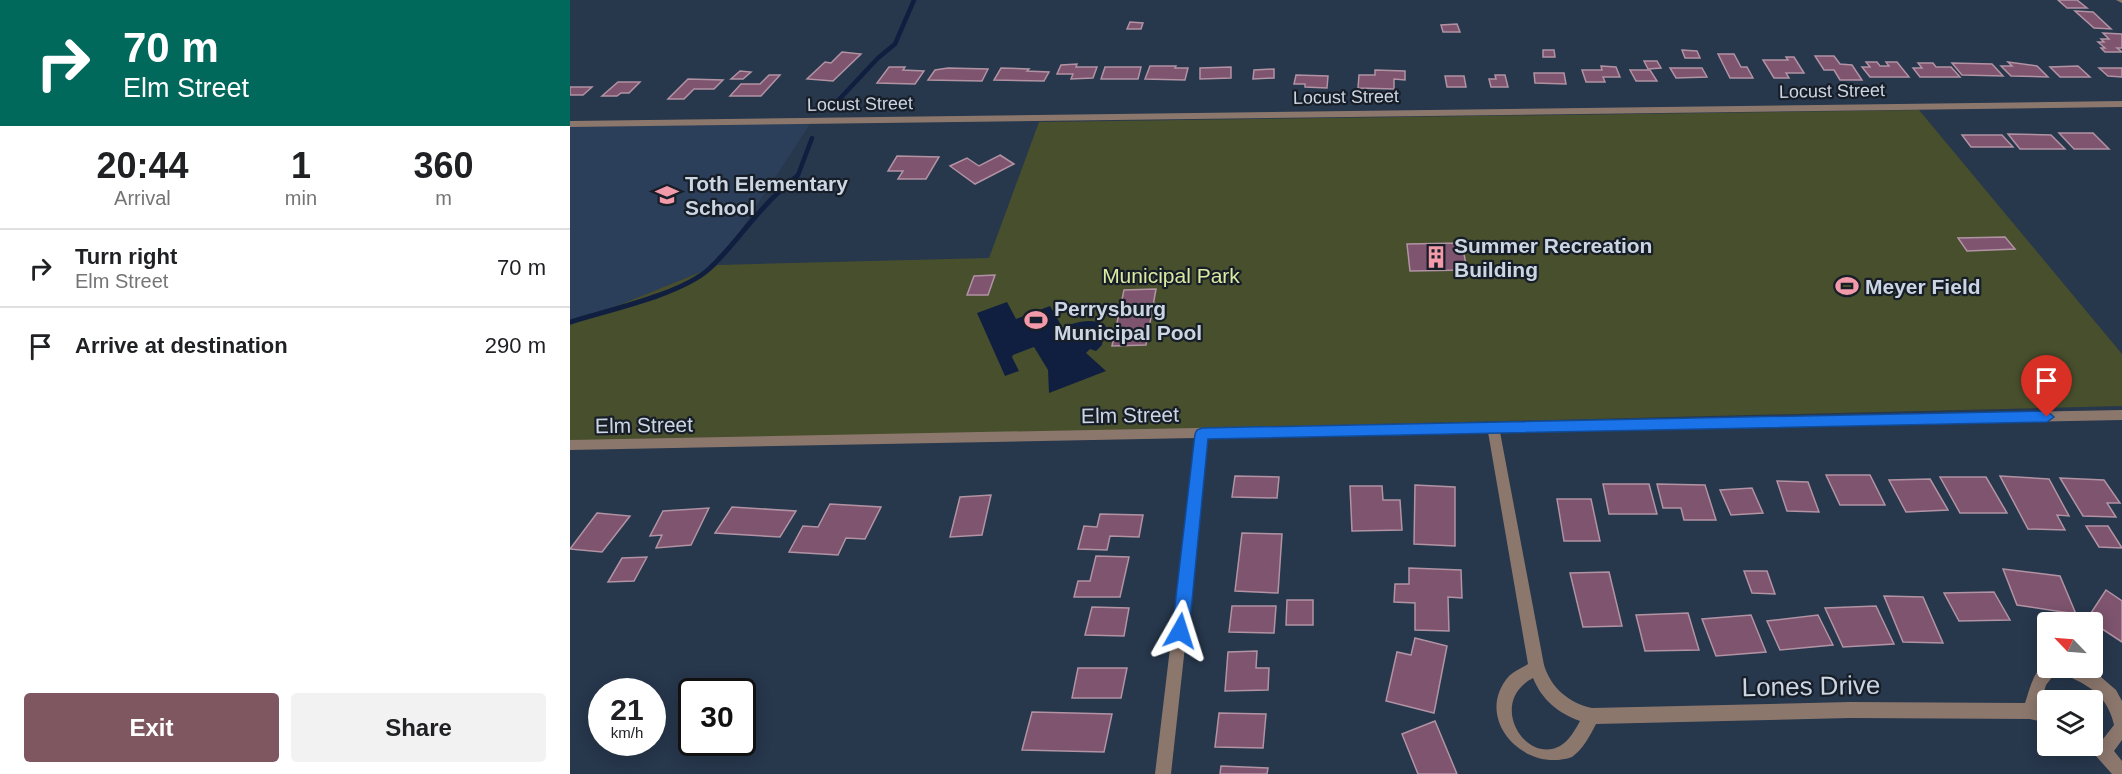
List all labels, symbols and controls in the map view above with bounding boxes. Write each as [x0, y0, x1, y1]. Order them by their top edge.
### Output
icon: right [24, 24, 102, 102]
text: 70 m [123, 24, 219, 71]
text: Elm Street [123, 73, 249, 103]
street label: Locust Street [1779, 80, 1885, 102]
street label: Locust Street [1293, 86, 1399, 108]
street label: Locust Street [807, 93, 913, 115]
text: 20:44 [96, 145, 188, 186]
text: 1 [291, 145, 311, 186]
text: 360 [413, 145, 474, 186]
place label: Toth Elementary School [685, 172, 848, 219]
school or university icon: Toth Elementary School [654, 182, 680, 208]
text: Arrival [114, 187, 171, 209]
text: min [285, 187, 317, 209]
text: m [435, 187, 452, 209]
place label: Summer Recreation Building [1454, 234, 1652, 281]
text: Turn right [75, 244, 177, 269]
building icon: Summer Recreation Building [1423, 244, 1449, 270]
icon: right [24, 252, 57, 285]
text: 70 m [497, 255, 546, 280]
park label: Municipal Park [1102, 264, 1240, 287]
text: Elm Street [75, 270, 168, 292]
sports icon: Meyer Field [1834, 273, 1860, 299]
place label: Meyer Field [1865, 275, 1981, 298]
place label: Perrysburg Municipal Pool [1054, 297, 1202, 344]
sports icon: Perrysburg Municipal Pool [1023, 307, 1049, 333]
icon: arrive [24, 330, 57, 363]
text: Arrive at destination [75, 333, 288, 358]
text: 290 m [485, 333, 546, 358]
pin [2021, 355, 2072, 417]
icon: arrive [2030, 364, 2063, 397]
street label: Elm Street [1081, 403, 1179, 427]
street label: Elm Street [595, 413, 693, 437]
position arrow [1148, 599, 1212, 663]
north arrow [2037, 612, 2103, 678]
map controls [2037, 612, 2103, 756]
street label: Lones Drive [1741, 670, 1881, 702]
speed limit sign: 30 [678, 678, 756, 756]
button: layers [2037, 690, 2103, 756]
button: Exit [24, 693, 279, 762]
button: Share [291, 693, 546, 762]
text: 21 [610, 693, 644, 726]
text: km/h [611, 724, 643, 741]

